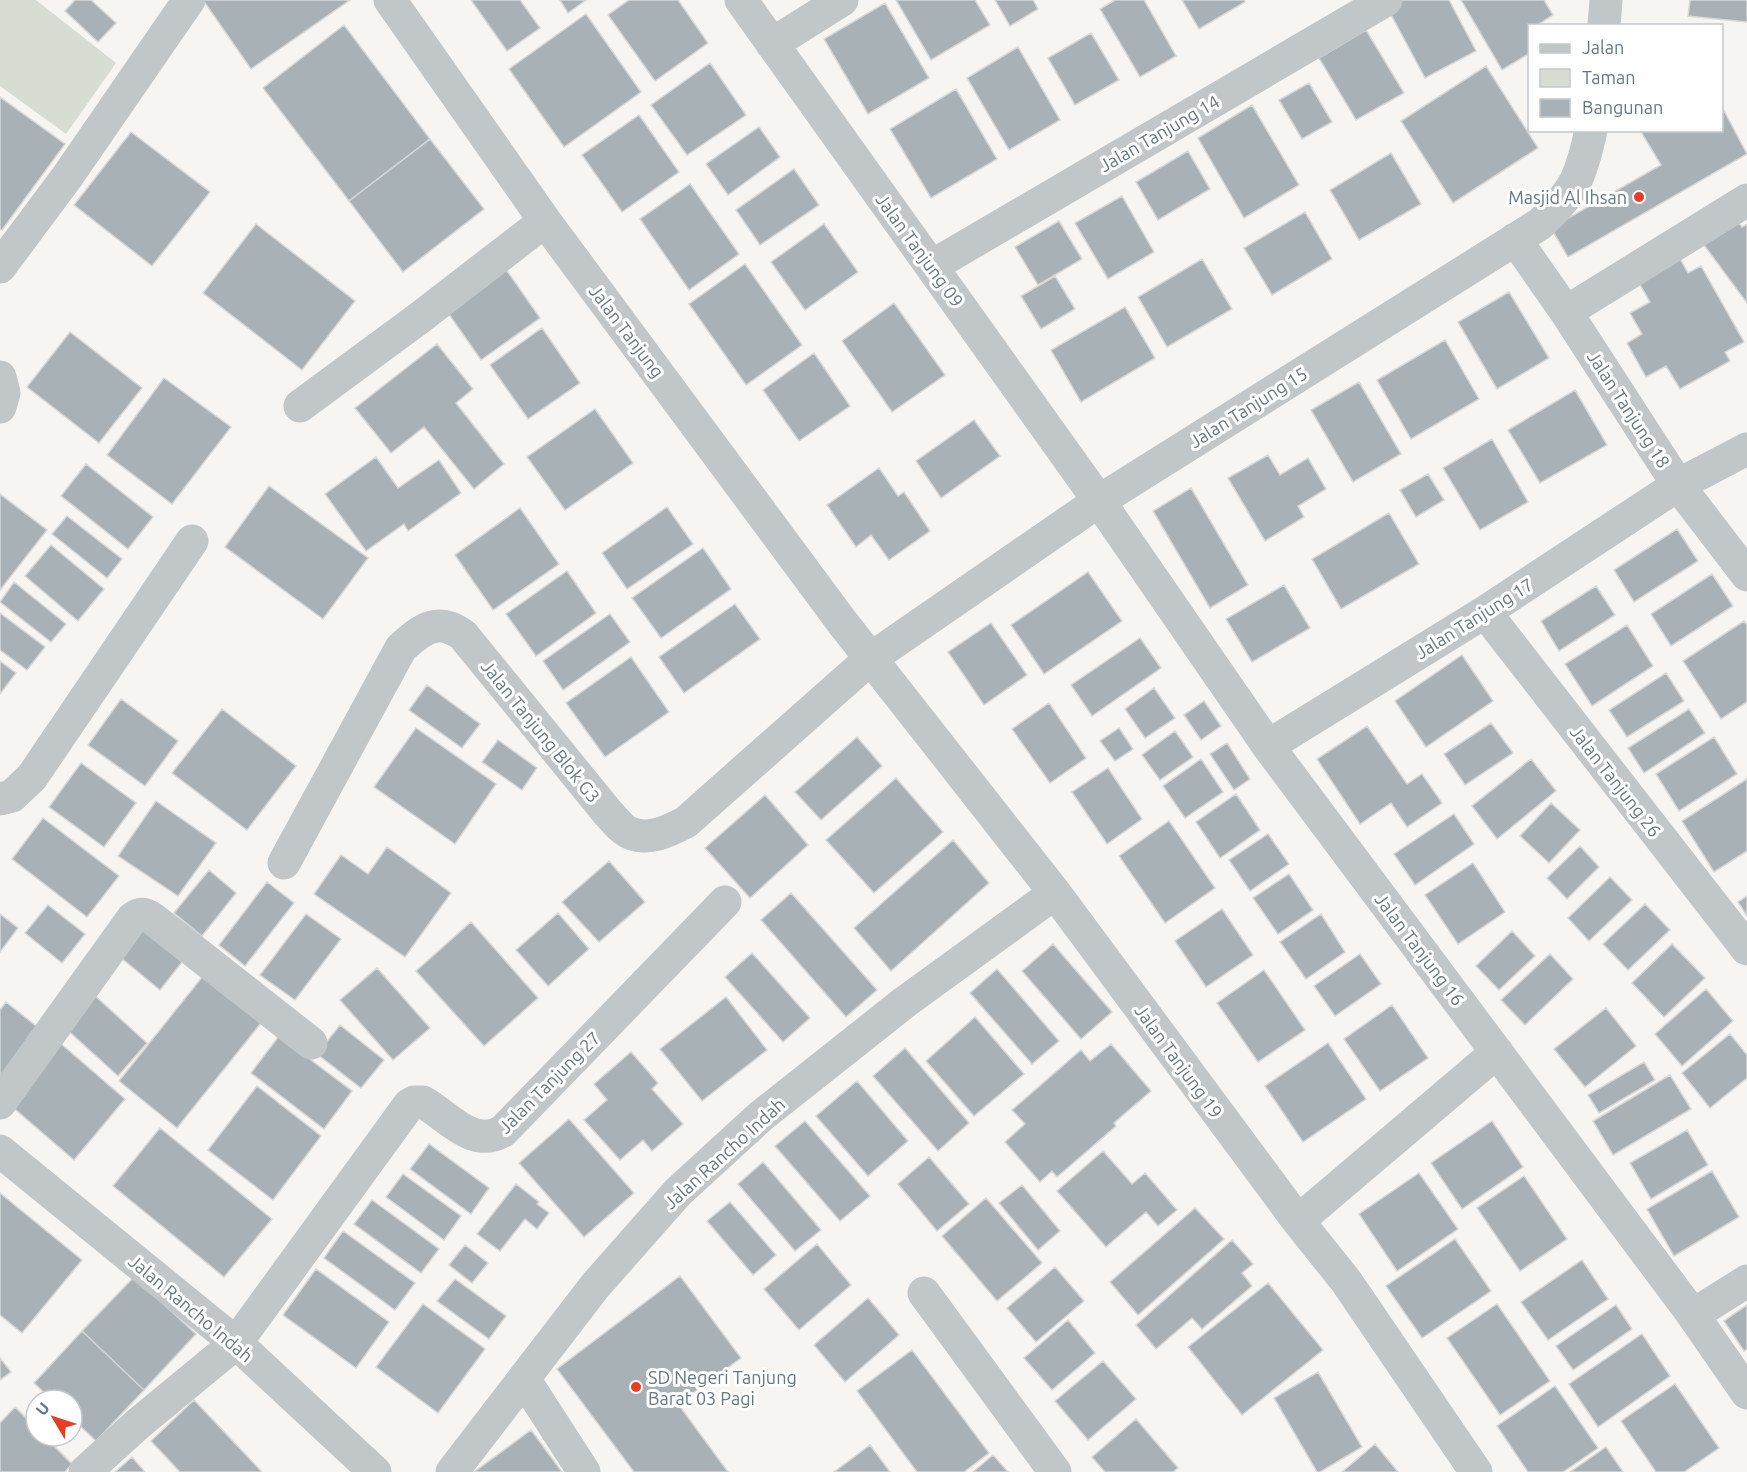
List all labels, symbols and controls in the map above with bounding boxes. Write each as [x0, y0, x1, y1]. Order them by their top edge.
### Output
legend [1528, 24, 1723, 132]
text: Jalan [1582, 37, 1624, 57]
text: Taman [1582, 67, 1636, 87]
street label: Jalan Tanjung 14 [1096, 91, 1222, 175]
text: Bangunan [1582, 97, 1663, 117]
place label: Masjid Al Ihsan [1508, 187, 1627, 207]
street label: Jalan Tanjung 09 [872, 189, 968, 311]
marker: Masjid Al Ihsan [1632, 190, 1646, 204]
street label: Jalan Tanjung [586, 281, 668, 381]
street label: Jalan Tanjung 18 [1584, 347, 1674, 471]
street label: Jalan Tanjung 15 [1185, 363, 1311, 451]
street label: Jalan Tanjung 17 [1411, 574, 1537, 662]
street label: Jalan Tanjung Blok G3 [478, 656, 604, 806]
street label: Jalan Tanjung 26 [1567, 722, 1665, 840]
street label: Jalan Tanjung 16 [1371, 889, 1469, 1009]
street label: Jalan Tanjung 19 [1131, 1000, 1227, 1122]
street label: Jalan Tanjung 27 [494, 1027, 604, 1137]
street label: Jalan Rancho Indah [660, 1094, 788, 1212]
street label: Jalan Rancho Indah [125, 1250, 257, 1366]
place label: SD Negeri Tanjung Barat 03 Pagi [648, 1367, 797, 1408]
marker: SD Negeri Tanjung Barat 03 Pagi [629, 1380, 643, 1394]
north arrow [24, 1388, 84, 1448]
text: U [32, 1399, 53, 1419]

